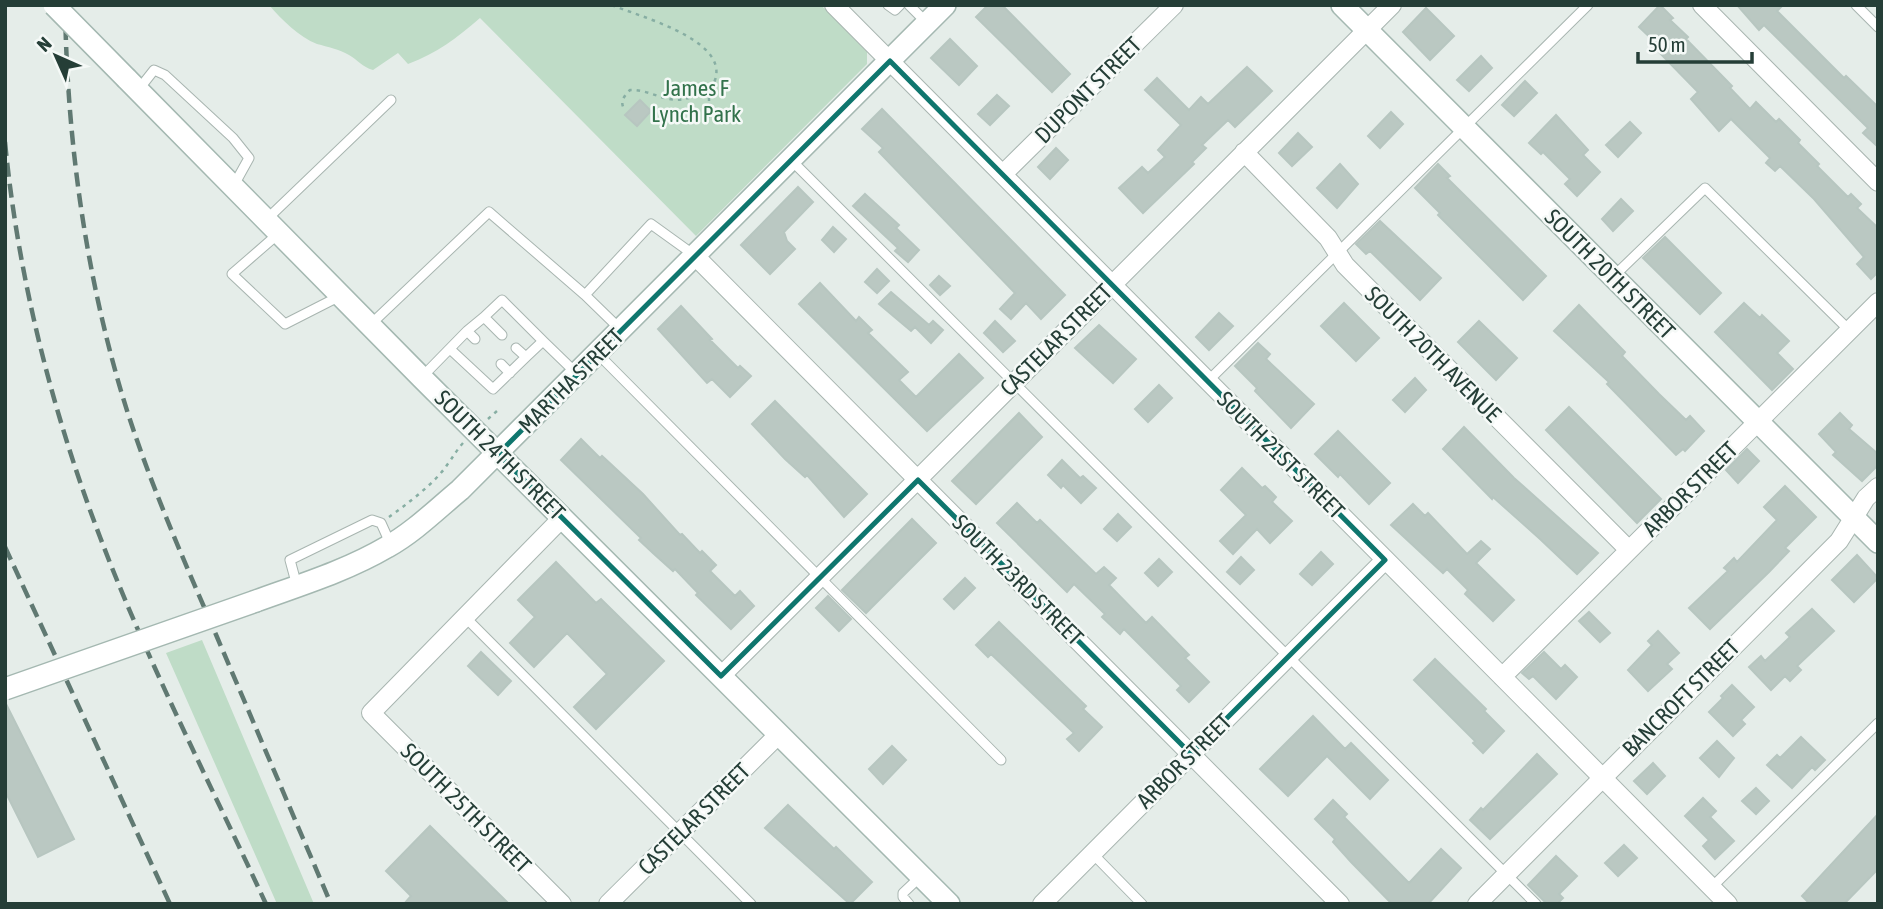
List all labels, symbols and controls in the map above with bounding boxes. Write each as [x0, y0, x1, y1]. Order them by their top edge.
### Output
north arrow [21, 21, 91, 91]
scale bar [1638, 21, 1752, 65]
text: N [32, 32, 56, 56]
street label: DUPONT STREET [1030, 32, 1146, 148]
text: 50 m [1648, 32, 1686, 56]
park label: James F Lynch Park [651, 75, 741, 127]
street label: SOUTH 20TH STREET [1540, 204, 1680, 344]
street label: CASTELAR STREET [995, 279, 1117, 401]
street label: SOUTH 20TH AVENUE [1360, 281, 1506, 427]
street label: MARTHA STREET [513, 323, 629, 439]
street label: SOUTH 24TH STREET [430, 385, 570, 525]
street label: SOUTH 21ST STREET [1212, 386, 1350, 524]
street label: ARBOR STREET [1637, 436, 1743, 542]
street label: SOUTH 23RD STREET [948, 510, 1088, 650]
street label: BANCROFT STREET [1617, 634, 1745, 762]
street label: ARBOR STREET [1131, 708, 1237, 814]
street label: SOUTH 25TH STREET [396, 738, 536, 878]
street label: CASTELAR STREET [633, 758, 755, 880]

